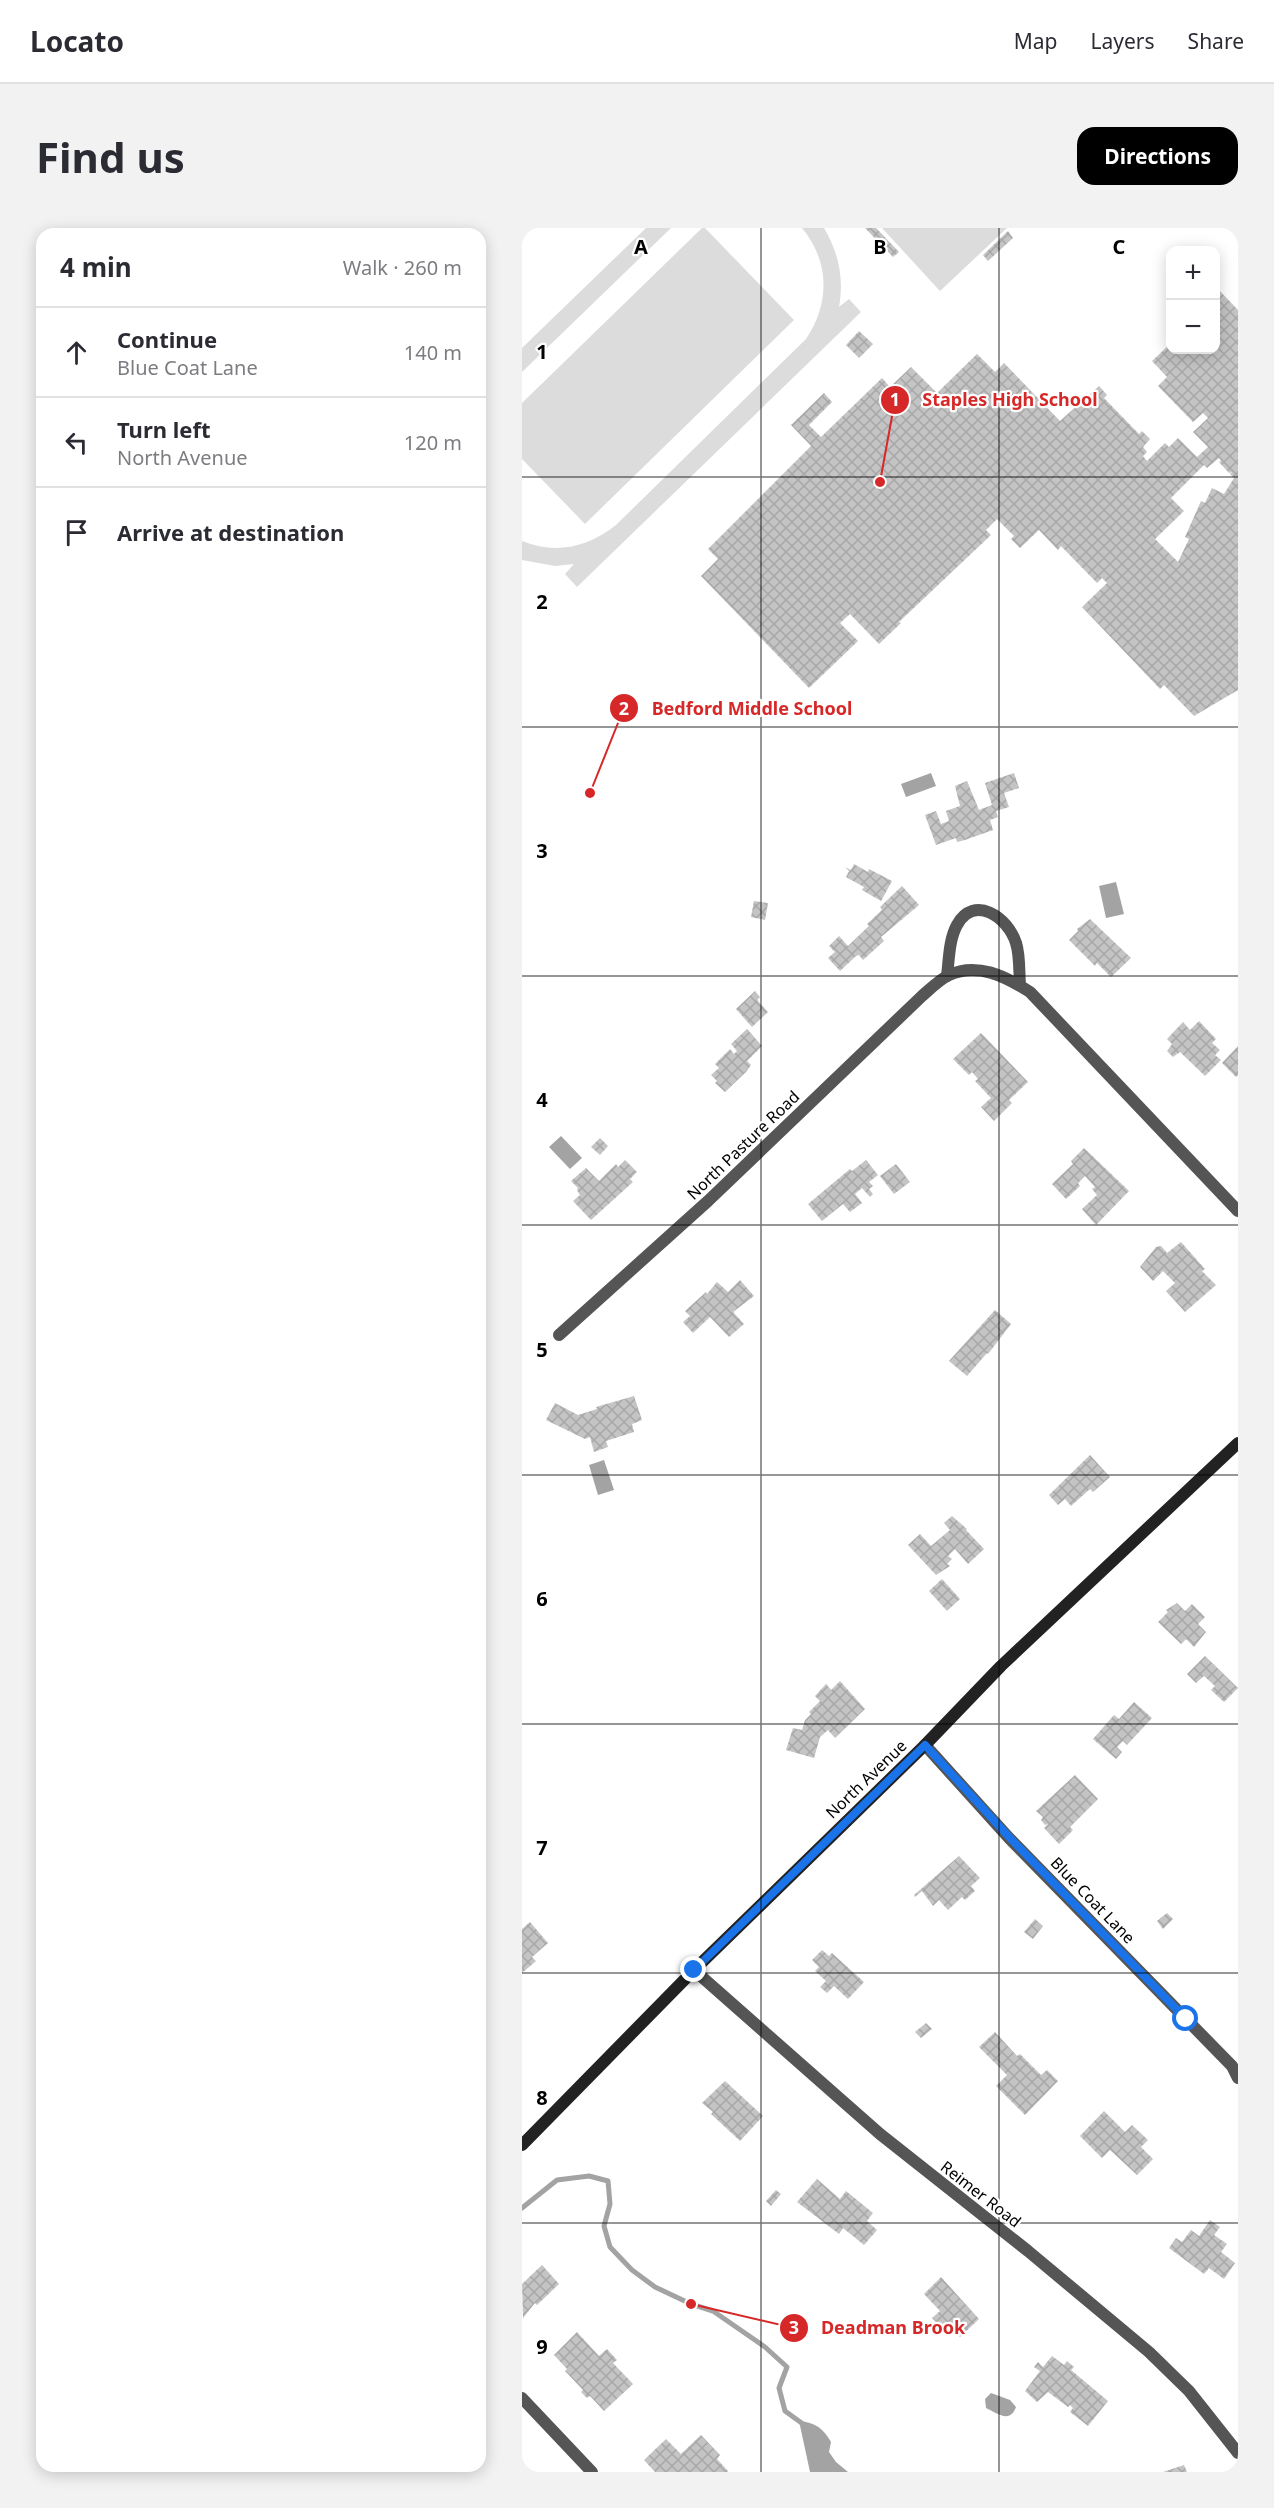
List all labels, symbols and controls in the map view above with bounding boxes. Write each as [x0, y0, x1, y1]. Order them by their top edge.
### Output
text: Locato [30, 22, 124, 60]
text: Map [1014, 27, 1058, 55]
text: Layers [1091, 27, 1155, 55]
text: Share [1188, 27, 1244, 55]
button: Directions [1077, 127, 1238, 185]
text: Find us [36, 128, 185, 185]
text: A [634, 233, 648, 260]
text: B [873, 233, 887, 260]
text: C [1113, 233, 1126, 260]
map controls [1166, 246, 1220, 354]
button: + [1166, 246, 1220, 300]
text: 4 min [60, 249, 132, 285]
text: Walk · 260 m [343, 254, 462, 281]
button: − [1166, 300, 1220, 354]
text: Continue [117, 324, 217, 354]
icon: ahead [60, 336, 93, 369]
text: 1 [536, 338, 548, 365]
text: 140 m [404, 339, 462, 366]
text: Blue Coat Lane [117, 354, 258, 381]
callout: Staples High School [880, 382, 1109, 418]
text: 1 [890, 387, 900, 411]
text: Staples High School [922, 387, 1098, 411]
text: Turn left [117, 414, 211, 444]
icon: left [60, 426, 93, 459]
text: 120 m [404, 429, 462, 456]
text: North Avenue [117, 444, 248, 471]
icon: arrive [60, 516, 93, 549]
text: Arrive at destination [117, 517, 344, 547]
text: 2 [536, 588, 548, 615]
callout: Bedford Middle School [609, 690, 864, 726]
text: 2 [619, 696, 629, 720]
text: Bedford Middle School [652, 696, 852, 720]
text: 3 [536, 837, 548, 864]
text: 4 [536, 1086, 548, 1113]
street label: North Pasture Road [682, 1086, 804, 1204]
text: 5 [536, 1336, 548, 1363]
text: 6 [536, 1585, 548, 1612]
street label: North Avenue [821, 1735, 911, 1823]
text: 7 [536, 1834, 548, 1861]
street label: Blue Coat Lane [1046, 1852, 1140, 1948]
route end [680, 1956, 706, 1982]
route start [1172, 2005, 1198, 2031]
text: 8 [536, 2084, 548, 2111]
street label: Reimer Road [936, 2156, 1026, 2232]
callout: Deadman Brook [779, 2310, 977, 2346]
text: 3 [789, 2315, 799, 2339]
text: Deadman Brook [821, 2315, 966, 2339]
text: 9 [536, 2333, 548, 2360]

